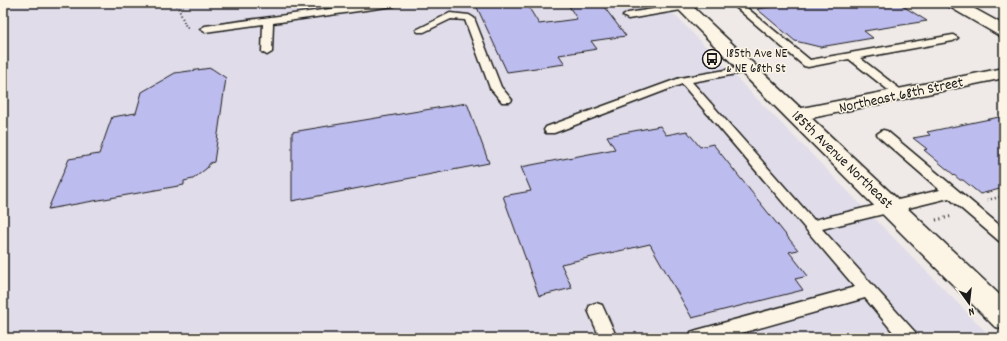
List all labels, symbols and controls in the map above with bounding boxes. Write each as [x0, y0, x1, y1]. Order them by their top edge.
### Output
place label: 185th Ave NE & NE 68th St [726, 45, 787, 79]
bus stop icon: 185th Ave NE & NE 68th St [701, 48, 723, 70]
street label: Northeast 68th Street [837, 72, 966, 120]
street label: 185th Avenue Northeast [786, 106, 898, 215]
north arrow [949, 283, 989, 323]
text: N [966, 302, 976, 319]

